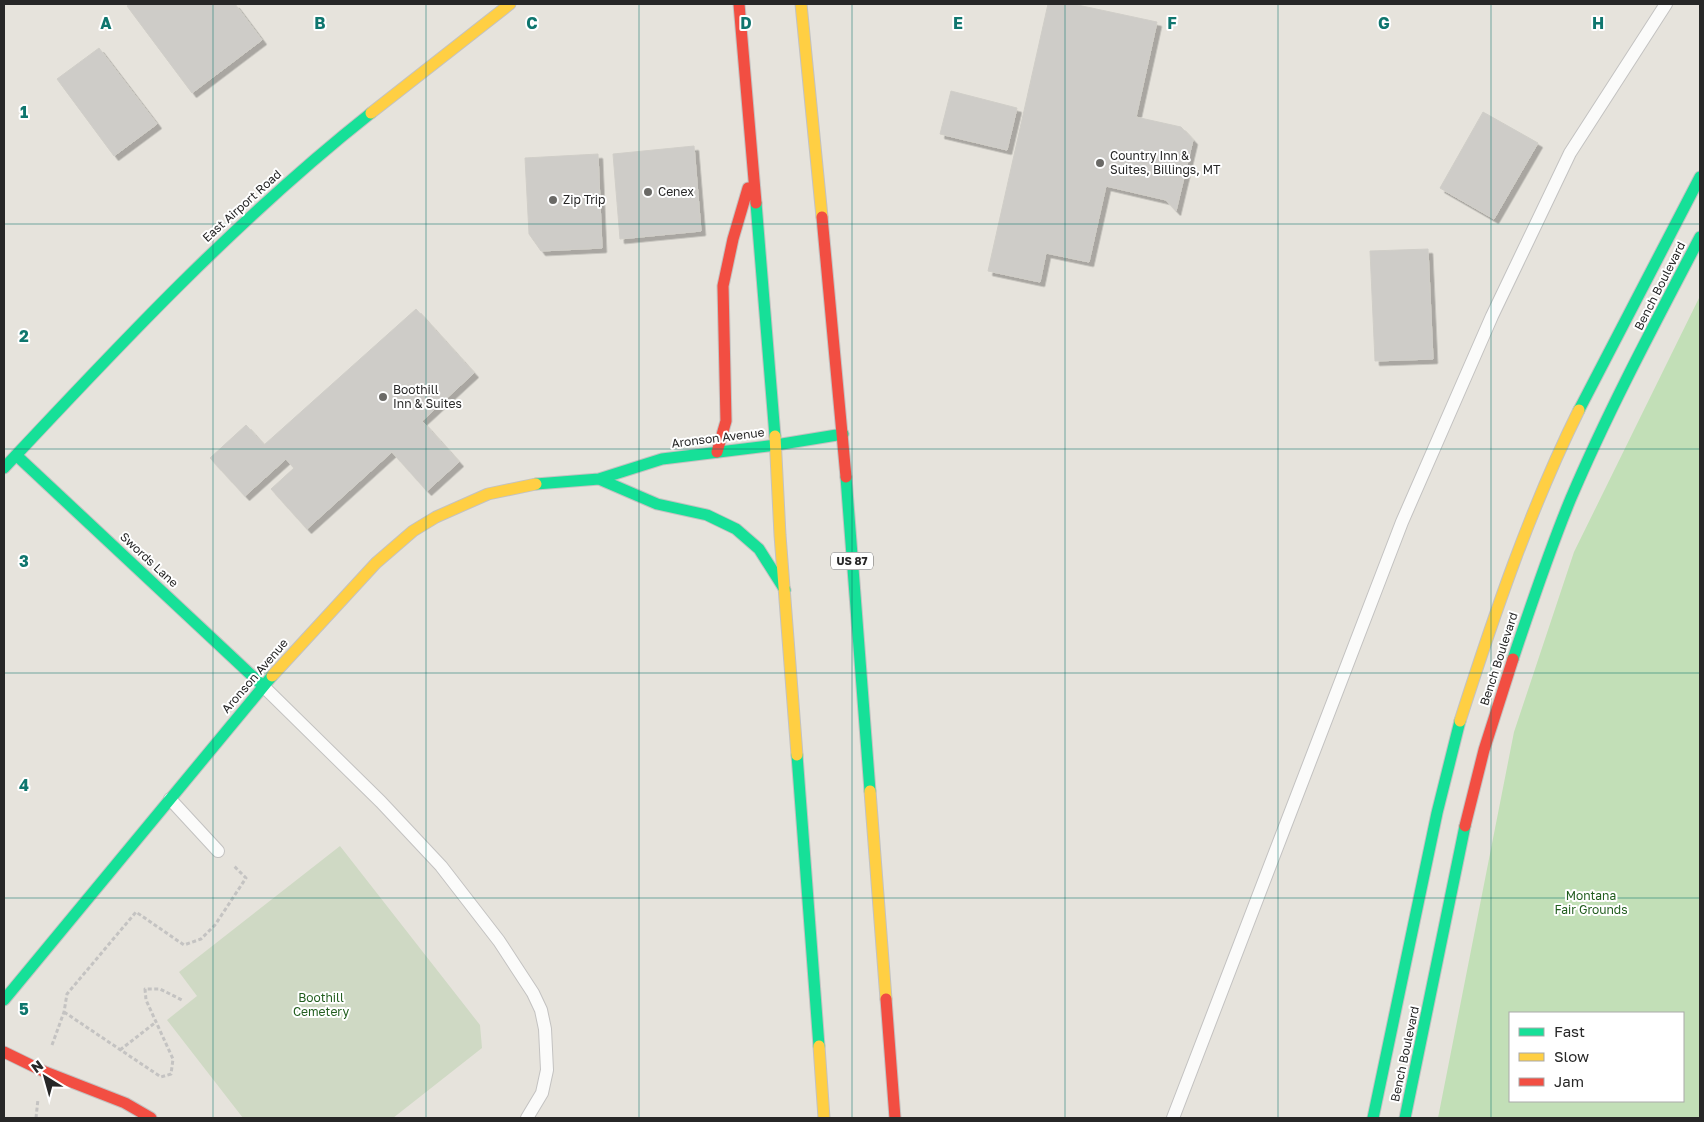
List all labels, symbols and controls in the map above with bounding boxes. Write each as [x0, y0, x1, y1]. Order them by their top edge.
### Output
text: A [100, 13, 112, 33]
text: B [314, 13, 326, 33]
text: C [526, 13, 538, 33]
text: D [740, 13, 752, 33]
text: E [953, 13, 963, 33]
text: F [1167, 13, 1177, 33]
text: G [1378, 13, 1390, 33]
text: H [1592, 13, 1604, 33]
text: 1 [20, 102, 28, 122]
place label: Country Inn & Suites, Billings, MT [1110, 148, 1221, 177]
marker: Country Inn & Suites, Billings, MT [1094, 157, 1106, 169]
street label: East Airport Road [199, 166, 284, 245]
place label: Cenex [658, 184, 694, 199]
marker: Cenex [642, 186, 654, 198]
place label: Zip Trip [563, 192, 605, 207]
marker: Zip Trip [547, 194, 559, 206]
street label: Bench Boulevard [1631, 239, 1688, 333]
text: 2 [19, 326, 29, 346]
place label: Boothill Inn & Suites [393, 382, 462, 411]
marker: Boothill Inn & Suites [377, 391, 389, 403]
street label: Aronson Avenue [671, 424, 765, 451]
street label: Swords Lane [117, 529, 181, 590]
text: 3 [19, 551, 29, 571]
road number: US 87 [831, 552, 873, 570]
street label: Bench Boulevard [1476, 610, 1521, 707]
street label: Aronson Avenue [218, 635, 291, 716]
text: 4 [19, 775, 29, 795]
park label: Montana Fair Grounds [1554, 888, 1628, 917]
park label: Boothill Cemetery [293, 990, 349, 1019]
text: 5 [19, 999, 29, 1019]
street label: Bench Boulevard [1387, 1005, 1422, 1103]
legend [1509, 1012, 1684, 1102]
text: Fast [1554, 1022, 1585, 1040]
text: Slow [1554, 1047, 1589, 1065]
north arrow [20, 1052, 70, 1102]
text: N [28, 1056, 46, 1076]
text: Jam [1554, 1072, 1584, 1090]

